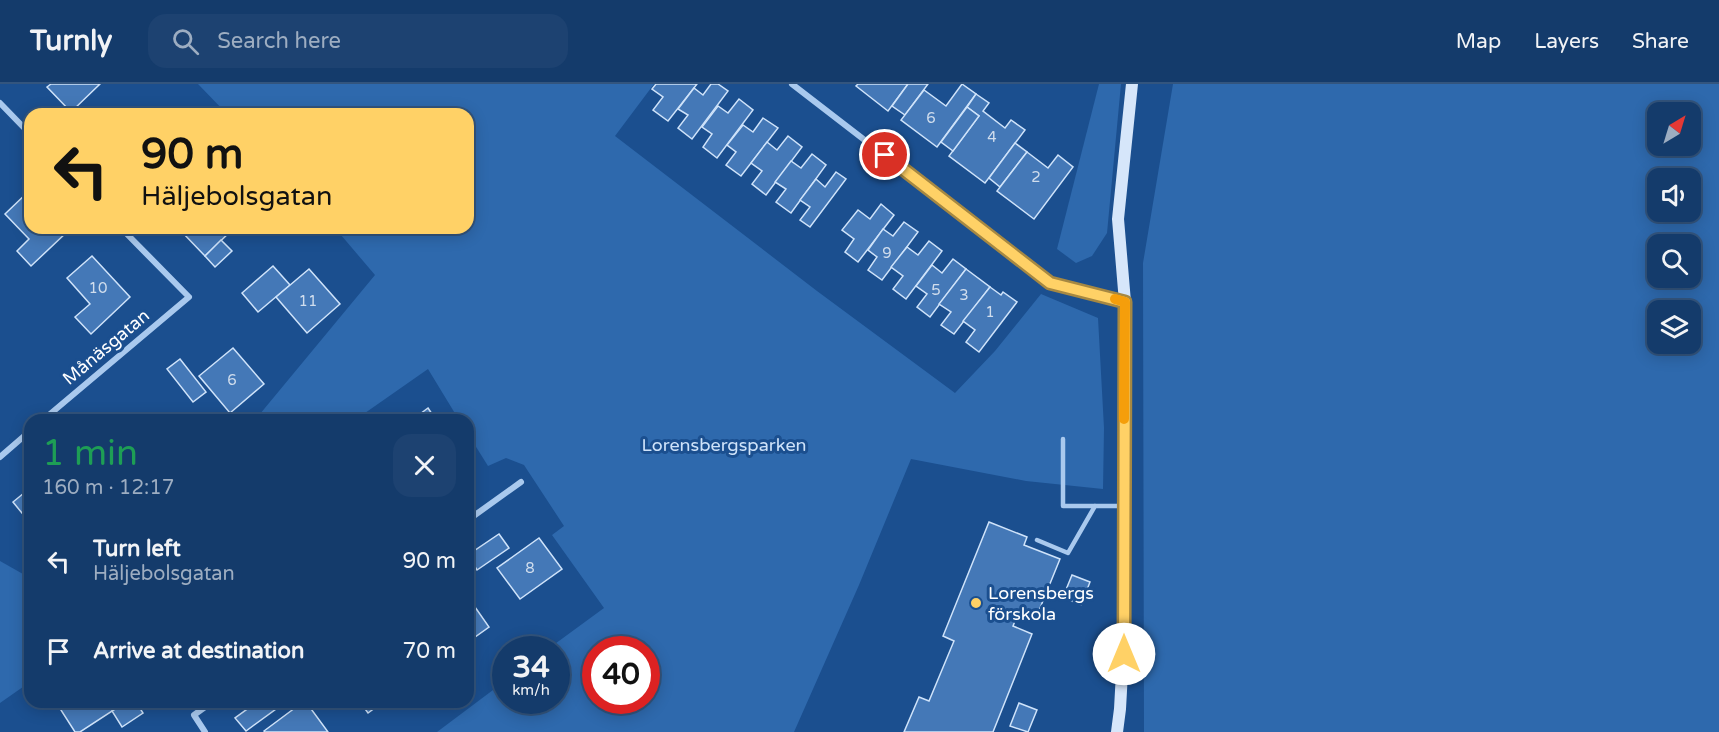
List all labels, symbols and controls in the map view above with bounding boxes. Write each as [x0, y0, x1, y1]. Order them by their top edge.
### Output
search box [148, 14, 568, 68]
text: Turnly [30, 24, 112, 58]
icon: search [169, 25, 202, 58]
text: Search here [217, 28, 341, 54]
text: Map [1456, 29, 1501, 54]
text: Layers [1534, 29, 1599, 54]
text: Share [1632, 29, 1689, 54]
north arrow [1647, 102, 1701, 156]
map controls [1647, 102, 1701, 354]
house number: 6 [926, 109, 936, 127]
house number: 4 [987, 128, 997, 146]
text: 90 m [141, 129, 243, 180]
pin [859, 129, 910, 180]
icon: left [42, 132, 120, 210]
icon: arrive [868, 138, 901, 171]
house number: 2 [1031, 168, 1041, 186]
button: sound [1647, 168, 1701, 222]
text: Häljebolsgatan [141, 180, 332, 213]
button: search [1647, 234, 1701, 288]
house number: 9 [882, 244, 892, 262]
house number: 10 [89, 279, 107, 297]
house number: 5 [931, 281, 941, 299]
house number: 3 [959, 286, 969, 304]
house number: 11 [299, 292, 317, 310]
button: layers [1647, 300, 1701, 354]
house number: 1 [985, 303, 995, 321]
street label: Månäsgatan [58, 304, 154, 390]
house number: 6 [227, 371, 237, 389]
text: 1 min [42, 432, 138, 475]
button: close [393, 434, 456, 497]
park label: Lorensbergsparken [641, 434, 807, 456]
text: 160 m · 12:17 [42, 476, 174, 500]
text: Turn left [93, 536, 181, 562]
icon: left [42, 545, 75, 578]
text: 90 m [402, 548, 456, 574]
house number: 8 [525, 559, 535, 577]
text: Häljebolsgatan [93, 562, 235, 586]
place label: Lorensbergs förskola [988, 582, 1094, 625]
marker: Lorensbergs förskola [969, 596, 983, 610]
position arrow [1092, 622, 1156, 686]
icon: arrive [42, 635, 75, 668]
speed limit sign: 40 [582, 636, 660, 714]
text: Arrive at destination [93, 638, 304, 664]
text: 70 m [402, 638, 456, 664]
text: 34 [512, 649, 550, 686]
text: km/h [512, 681, 550, 699]

